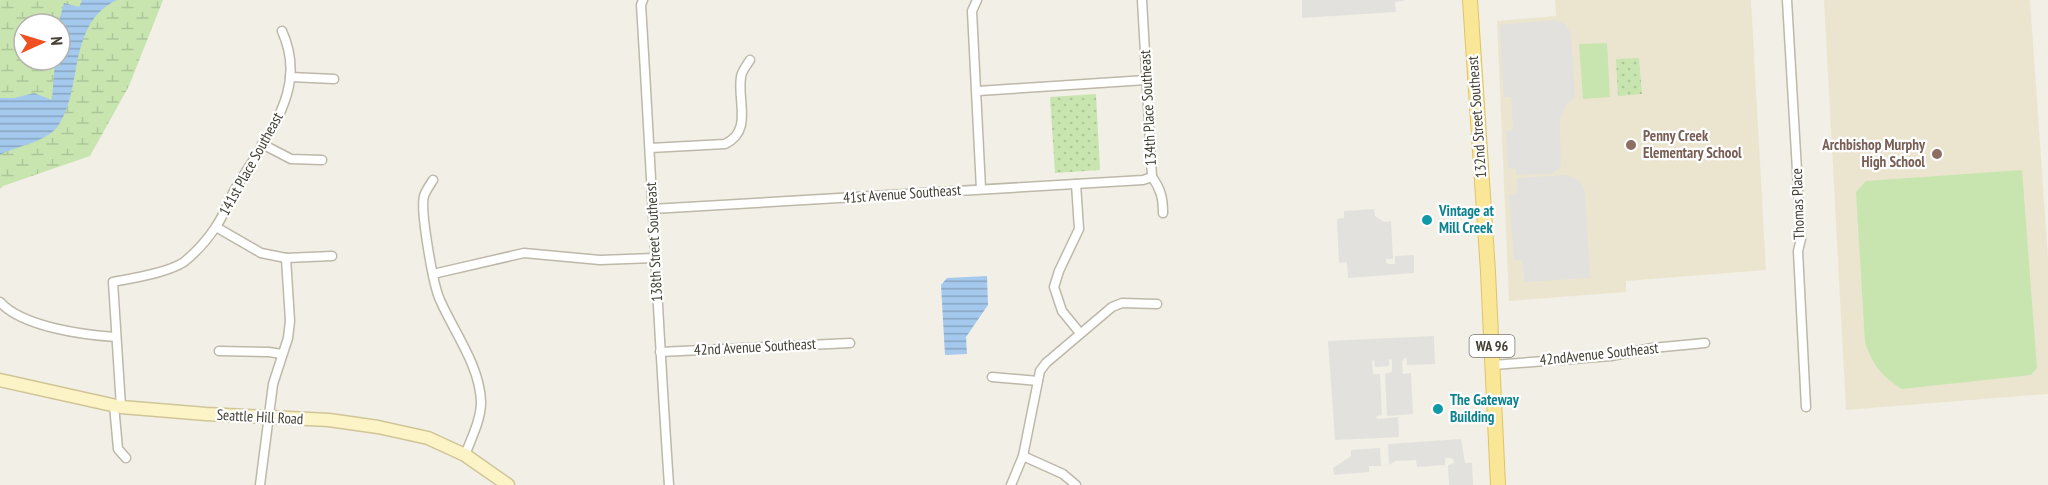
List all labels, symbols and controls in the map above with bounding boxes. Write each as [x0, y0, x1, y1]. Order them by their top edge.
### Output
north arrow [12, 12, 72, 72]
text: N [47, 36, 67, 46]
street label: 134th Place Southeast [1135, 49, 1160, 167]
street label: 132nd Street Southeast [1463, 55, 1490, 179]
street label: 141st Place Southeast [214, 109, 287, 219]
place label: Penny Creek Elementary School [1643, 126, 1742, 162]
place label: Archbishop Murphy High School [1821, 135, 1926, 171]
marker: Penny Creek Elementary School [1624, 138, 1638, 152]
marker: Archbishop Murphy High School [1930, 147, 1944, 161]
street label: Thomas Place [1787, 168, 1808, 240]
street label: 41st Avenue Southeast [842, 180, 962, 207]
street label: 138th Street Southeast [641, 182, 666, 302]
place label: Vintage at Mill Creek [1438, 201, 1495, 237]
marker: Vintage at Mill Creek [1420, 213, 1434, 227]
street label: 42nd Avenue Southeast [694, 334, 816, 359]
road number: WA 96 [1470, 335, 1514, 357]
street label: 42ndAvenue Southeast [1539, 338, 1659, 369]
place label: The Gateway Building [1450, 390, 1520, 426]
marker: The Gateway Building [1431, 402, 1445, 416]
street label: Seattle Hill Road [216, 405, 304, 428]

